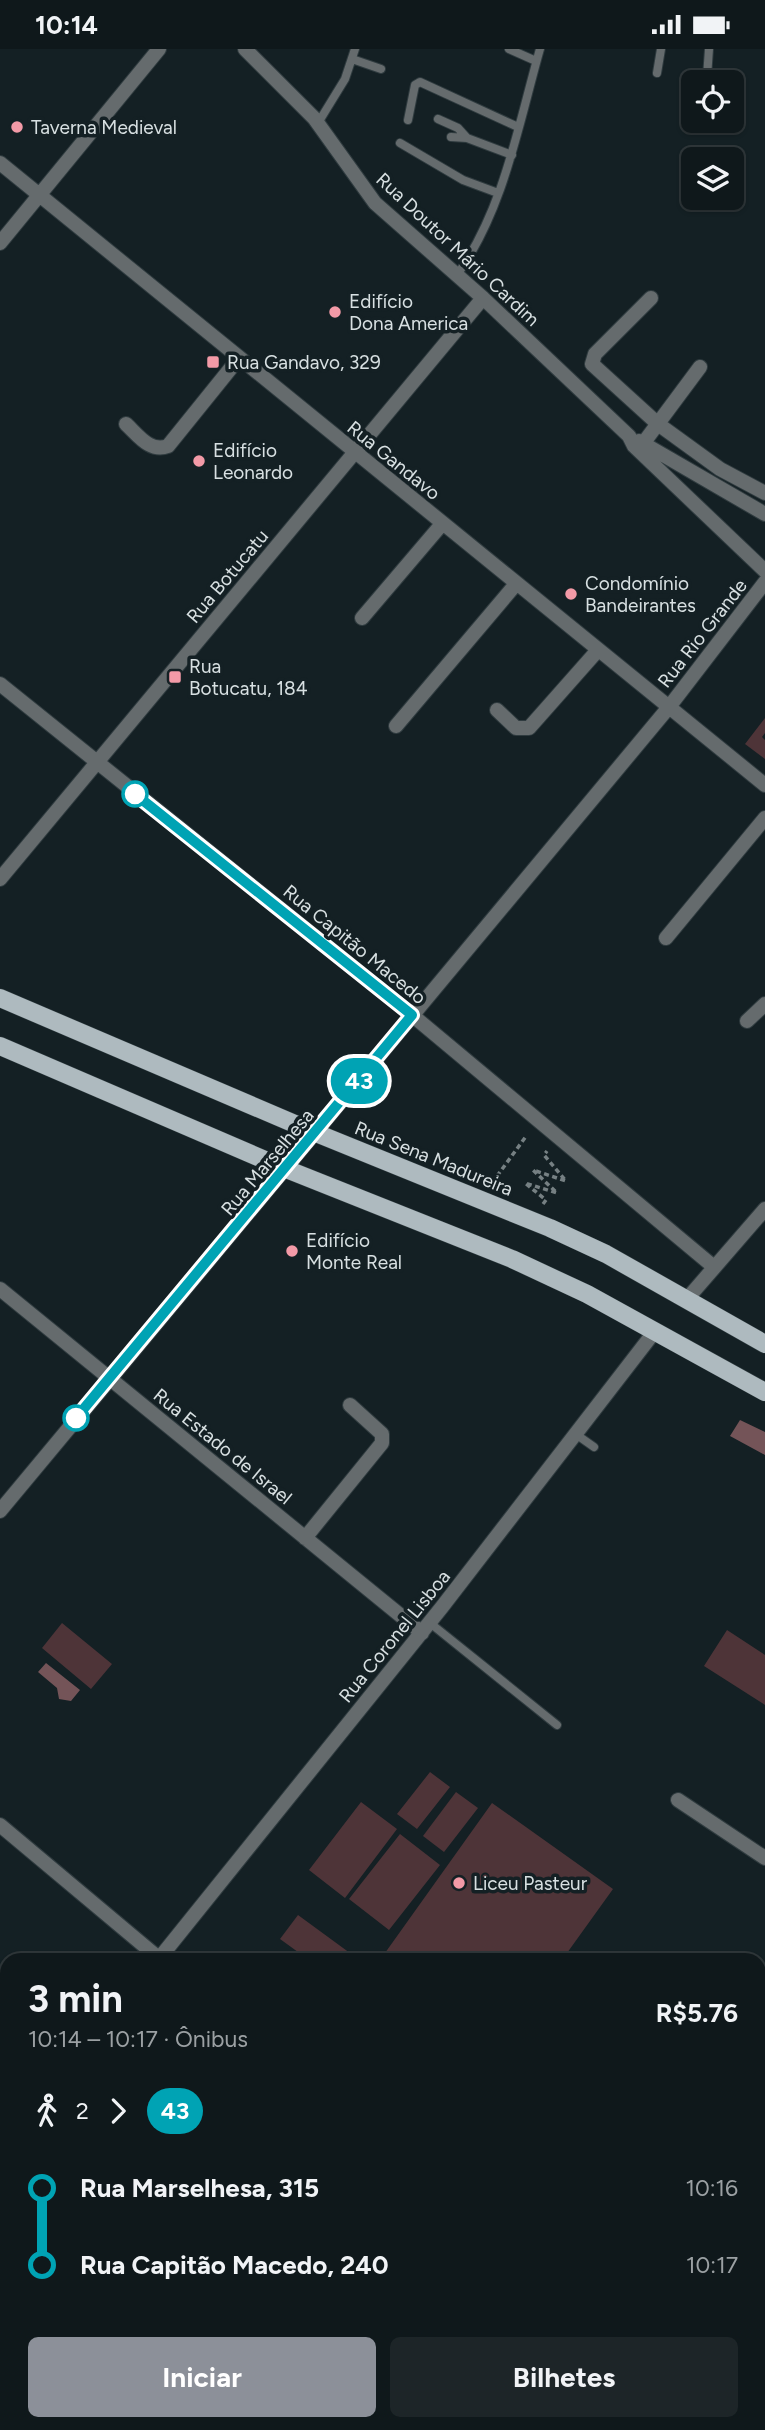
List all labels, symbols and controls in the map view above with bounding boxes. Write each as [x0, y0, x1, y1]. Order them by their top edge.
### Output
text: 10:14 [35, 9, 98, 41]
map controls [681, 70, 744, 210]
button: locate [681, 70, 744, 133]
place label: Taverna Medieval [31, 116, 177, 139]
marker: Taverna Medieval [9, 119, 25, 135]
button: layers [681, 147, 744, 210]
street label: Rua Doutor Mário Cardim [371, 168, 544, 331]
place label: Edifício Dona America [349, 290, 468, 335]
marker: Edifício Dona America [327, 304, 343, 320]
place label: Rua Gandavo, 329 [227, 351, 381, 374]
marker: Rua Gandavo, 329 [205, 354, 221, 370]
street label: Rua Gandavo [343, 416, 445, 505]
place label: Edifício Leonardo [213, 439, 293, 484]
marker: Edifício Leonardo [191, 453, 207, 469]
street label: Rua Botucatu [182, 525, 273, 628]
place label: Condomínio Bandeirantes [585, 572, 696, 617]
street label: Rua Rio Grande [653, 574, 752, 692]
marker: Condomínio Bandeirantes [563, 586, 579, 602]
place label: Rua Botucatu, 184 [189, 655, 308, 700]
marker: Rua Botucatu, 184 [167, 669, 183, 685]
unlabelled marker [122, 781, 148, 807]
street label: Rua Capitão Macedo [279, 880, 431, 1009]
line badge: 43 [328, 1058, 390, 1104]
text: 43 [345, 1066, 373, 1095]
street label: Rua Marselhesa [216, 1104, 319, 1220]
street label: Rua Sena Madureira [351, 1116, 516, 1201]
place label: Edifício Monte Real [306, 1229, 402, 1274]
marker: Edifício Monte Real [284, 1243, 300, 1259]
street label: Rua Estado de Israel [149, 1383, 297, 1509]
unlabelled marker [63, 1405, 89, 1431]
street label: Rua Coronel Lisboa [334, 1565, 455, 1707]
place label: Liceu Pasteur [473, 1872, 588, 1895]
marker: Liceu Pasteur [451, 1875, 467, 1891]
text: 3 min [28, 1976, 123, 2022]
text: R$5.76 [656, 1997, 738, 2029]
text: 10:14 – 10:17 · Ônibus [28, 2025, 248, 2053]
icon: walk [28, 2092, 66, 2130]
icon: forward [99, 2092, 137, 2130]
text: 43 [161, 2096, 189, 2125]
text: 2 [76, 2097, 89, 2125]
text: Rua Marselhesa, 315 [80, 2172, 319, 2204]
text: 10:16 [685, 2174, 738, 2202]
text: Rua Capitão Macedo, 240 [80, 2249, 389, 2281]
text: 10:17 [686, 2251, 738, 2279]
button: Iniciar [28, 2337, 376, 2417]
button: Bilhetes [390, 2337, 738, 2417]

